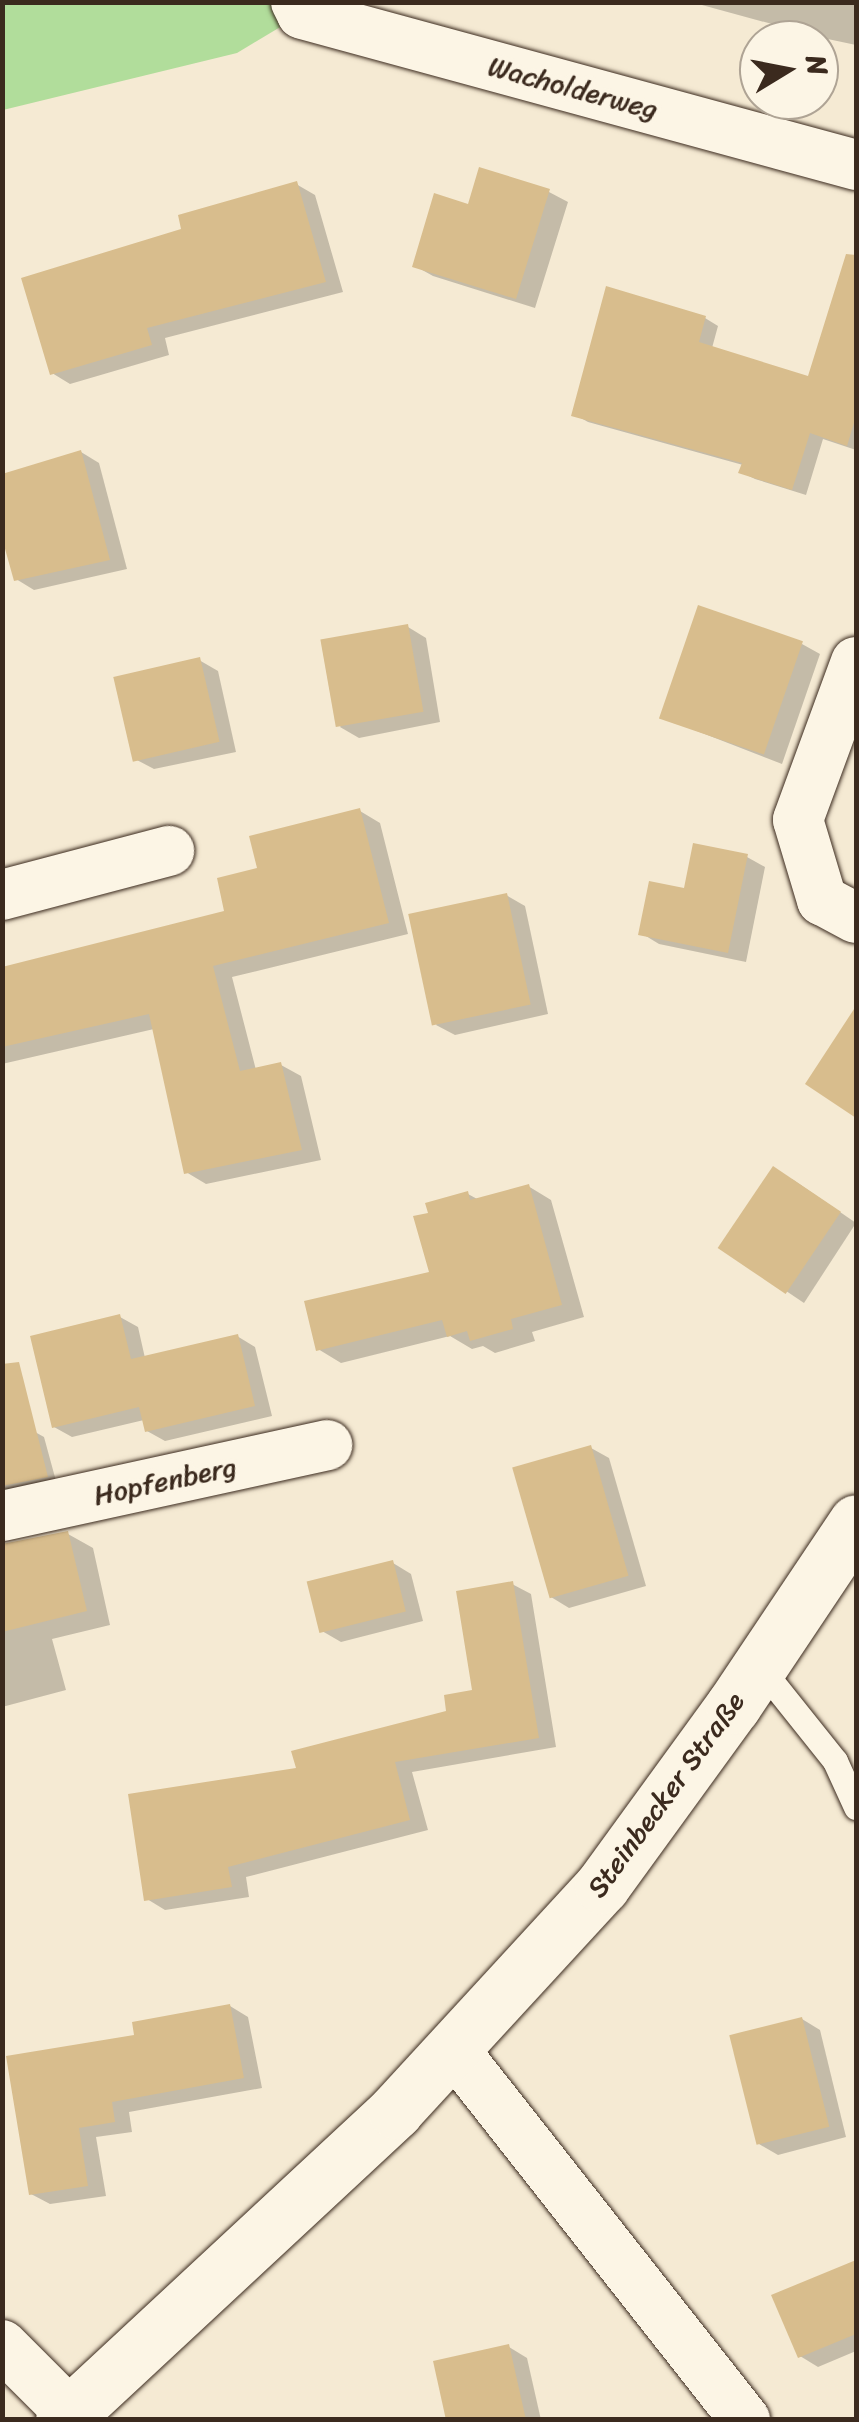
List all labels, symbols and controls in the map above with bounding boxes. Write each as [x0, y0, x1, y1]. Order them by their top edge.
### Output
north arrow [739, 20, 839, 120]
street label: Wacholderweg [485, 49, 661, 127]
text: N [791, 51, 843, 79]
street label: Hopfenberg [91, 1449, 239, 1513]
street label: Steinbecker Straße [580, 1685, 752, 1905]

